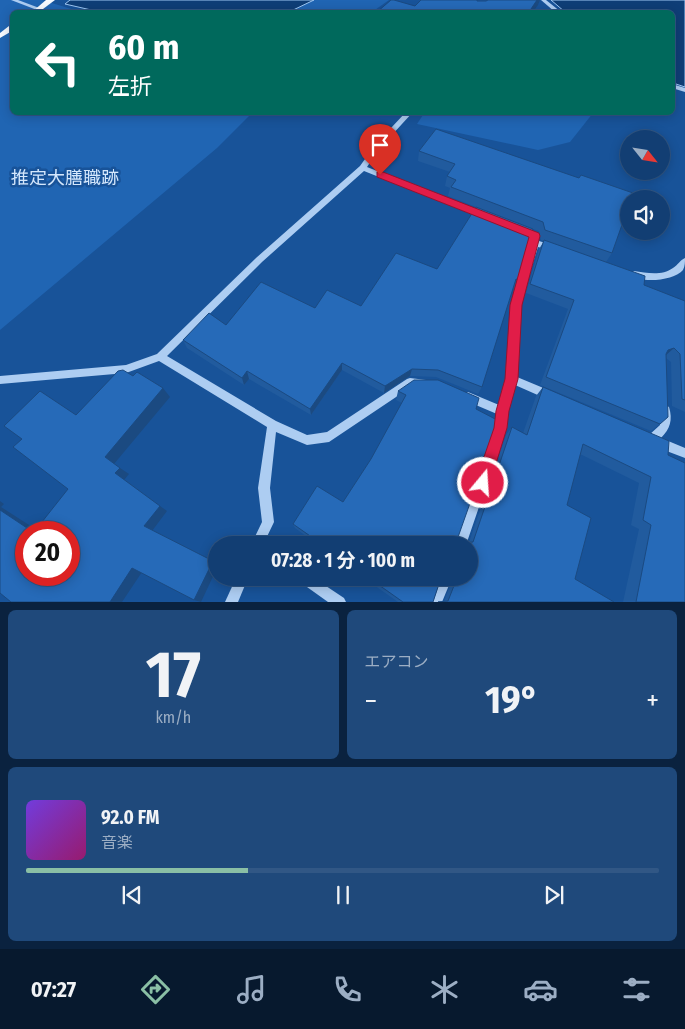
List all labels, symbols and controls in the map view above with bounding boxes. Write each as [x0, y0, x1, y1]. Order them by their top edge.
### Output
text: 60 m [108, 26, 179, 68]
icon: left [25, 30, 90, 95]
text: 左折 [108, 73, 152, 100]
pin [359, 124, 401, 175]
north arrow [620, 130, 670, 180]
map controls [620, 130, 670, 240]
icon: arrive [366, 131, 394, 159]
park label: 推定大膳職跡 [11, 167, 119, 189]
button: sound [620, 190, 670, 240]
position arrow [456, 456, 508, 508]
speed limit sign: 20 [15, 521, 80, 586]
text: 07:28 · 1 分 · 100 m [271, 549, 415, 572]
text: 17 [146, 636, 201, 714]
text: エアコン [365, 652, 429, 671]
text: 19° [485, 677, 538, 723]
text: − [365, 684, 377, 717]
text: + [646, 684, 659, 717]
text: km/h [155, 708, 191, 727]
text: 92.0 FM [101, 806, 159, 829]
text: 音楽 [101, 833, 133, 852]
icon: previous [118, 881, 146, 909]
icon: pause [329, 881, 357, 909]
icon: next [540, 881, 568, 909]
icon: directions [138, 972, 173, 1007]
icon: music [234, 972, 269, 1007]
icon: phone [330, 972, 365, 1007]
icon: climate [427, 972, 462, 1007]
icon: car [523, 972, 558, 1007]
icon: filters [619, 972, 654, 1007]
text: 07:27 [31, 976, 76, 1003]

